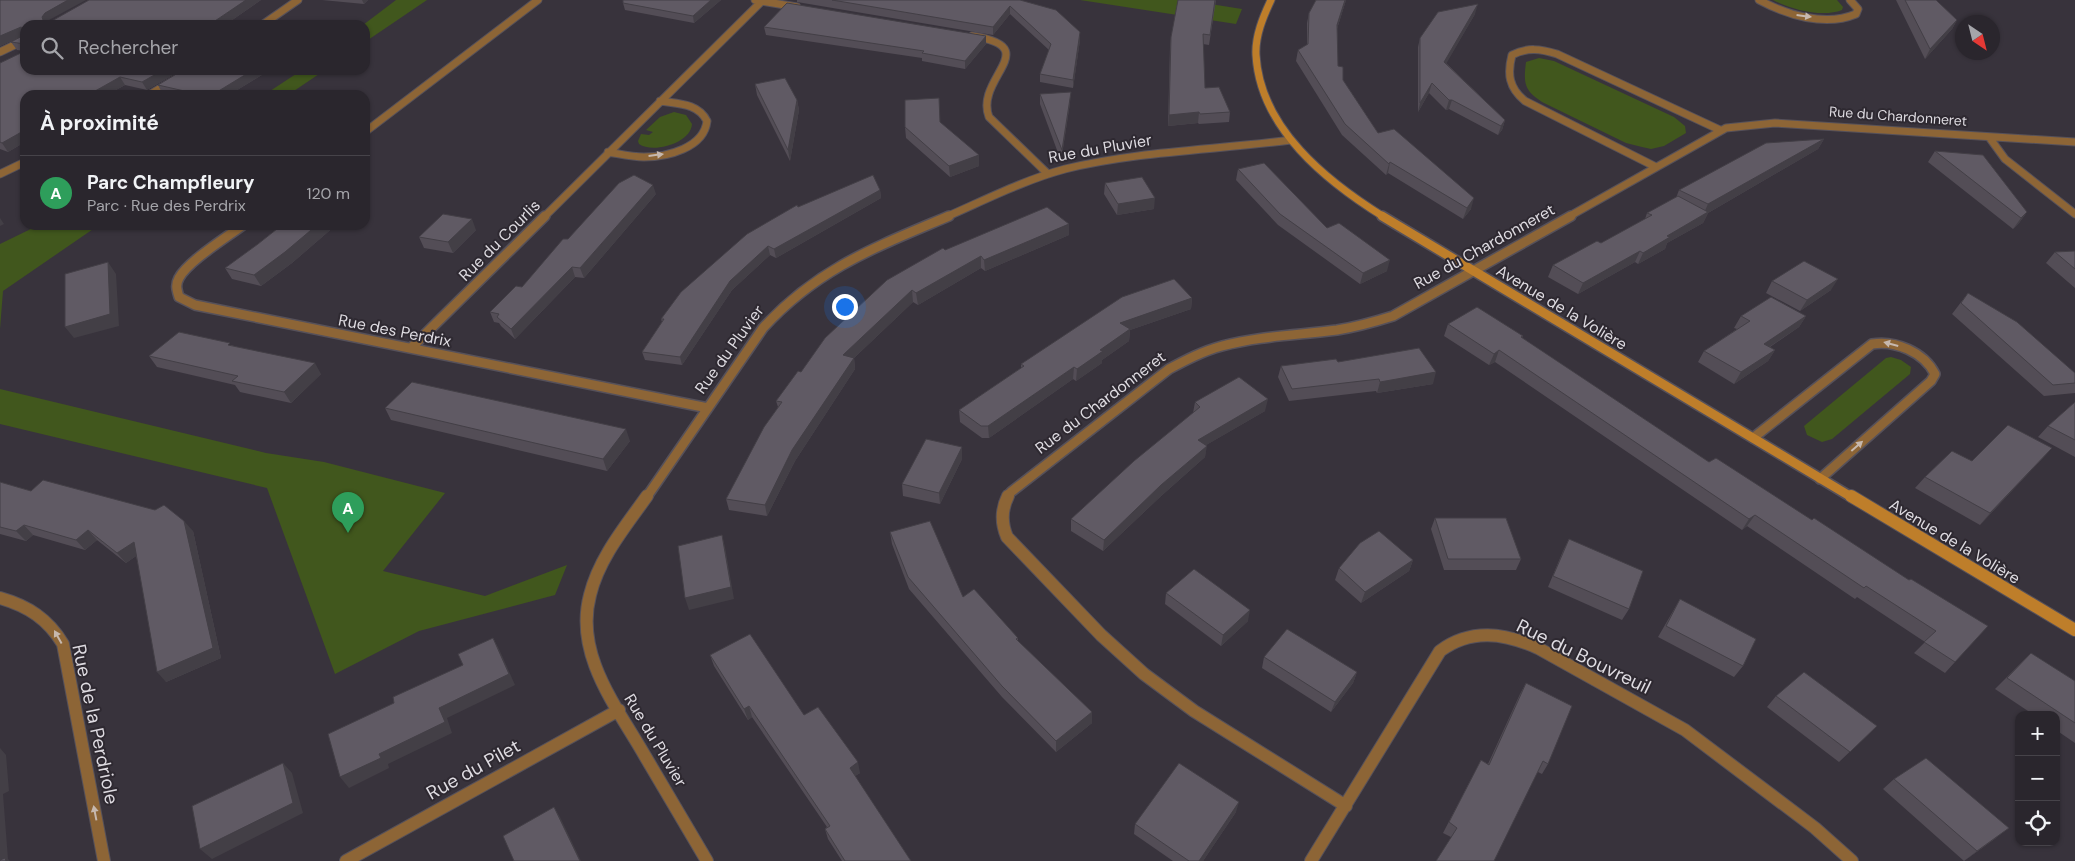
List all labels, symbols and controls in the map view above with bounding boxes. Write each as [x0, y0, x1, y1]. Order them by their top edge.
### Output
one-way arrow [1796, 12, 1812, 20]
north arrow [1955, 15, 2000, 60]
search box [20, 20, 370, 75]
icon: search [38, 34, 66, 62]
text: Rechercher [78, 35, 178, 60]
street label: Rue du Chardonneret [1828, 102, 1968, 130]
text: À proximité [40, 109, 159, 137]
street label: Rue du Pluvier [1047, 129, 1154, 168]
one-way arrow [649, 151, 665, 159]
text: Parc Champfleury [87, 170, 255, 195]
text: A [50, 183, 62, 204]
text: 120 m [306, 183, 350, 204]
text: Parc · Rue des Perdrix [87, 195, 246, 216]
street label: Rue du Courlis [454, 195, 545, 286]
street label: Rue du Chardonneret [1410, 199, 1558, 294]
street label: Avenue de la Volière [1493, 260, 1631, 355]
your location [832, 294, 858, 320]
street label: Rue du Pluvier [690, 301, 769, 398]
street label: Rue des Perdrix [337, 309, 453, 352]
one-way arrow [1883, 340, 1898, 348]
street label: Rue du Chardonneret [1031, 346, 1170, 458]
one-way arrow [1851, 441, 1864, 452]
pin: A [332, 492, 364, 533]
street label: Avenue de la Volière [1886, 494, 2024, 589]
street label: Rue du Bouvreuil [1512, 613, 1655, 700]
one-way arrow [54, 631, 63, 644]
street label: Rue de la Perdriole [66, 642, 125, 806]
street label: Rue du Pluvier [620, 690, 692, 791]
map controls [2015, 711, 2060, 846]
button: + [2015, 711, 2060, 756]
street label: Rue du Pilet [422, 733, 525, 805]
button: − [2015, 756, 2060, 801]
button: locate [2015, 801, 2060, 846]
one-way arrow [91, 805, 99, 821]

